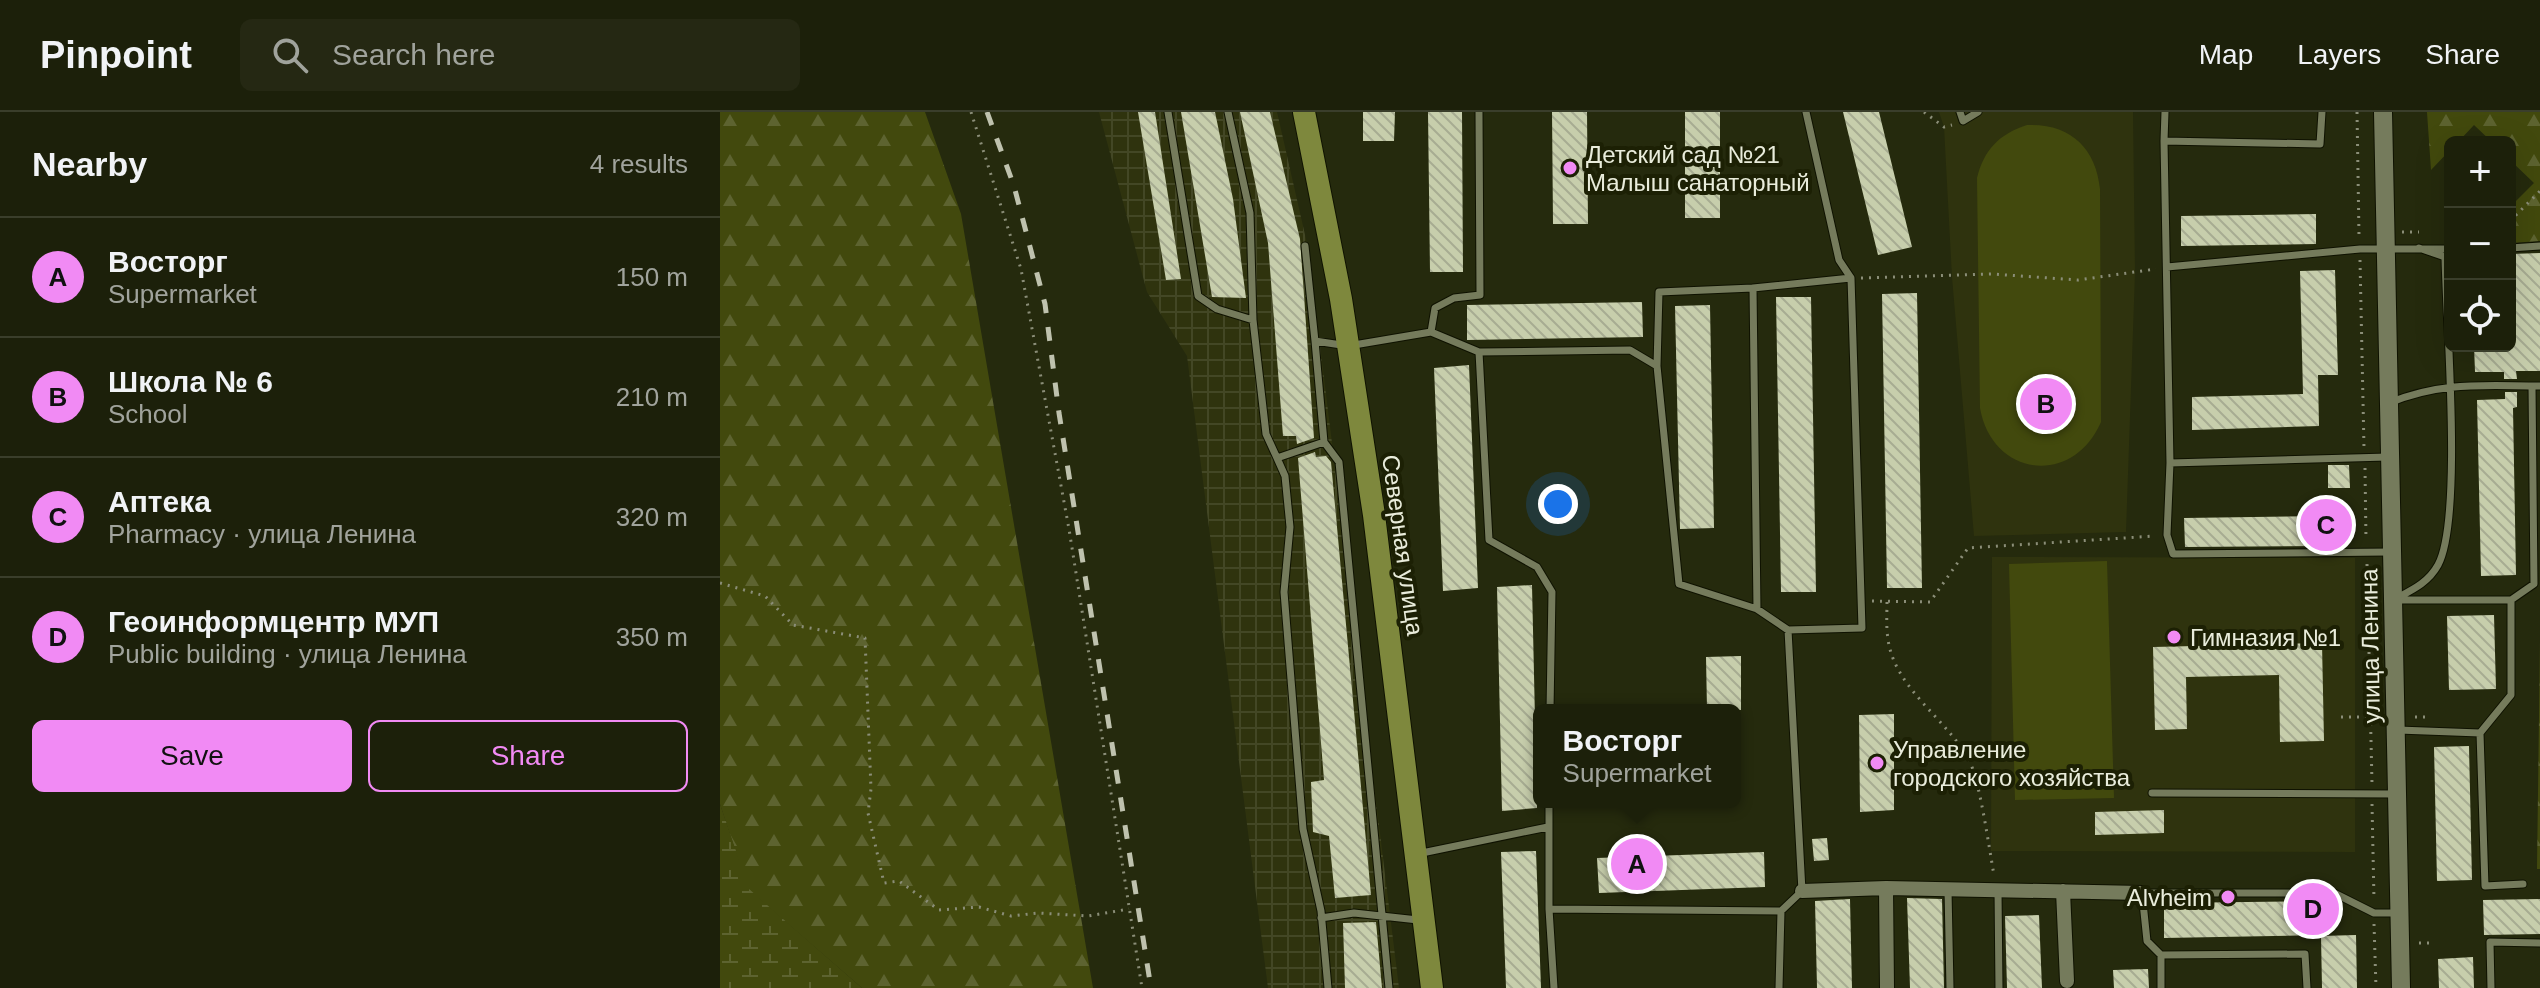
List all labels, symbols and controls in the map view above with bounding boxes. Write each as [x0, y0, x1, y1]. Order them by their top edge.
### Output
search box [240, 19, 800, 91]
icon: search [268, 33, 312, 77]
text: Pinpoint [40, 34, 192, 76]
text: Search here [332, 38, 495, 71]
text: Map [2199, 39, 2253, 70]
text: Layers [2297, 39, 2381, 70]
text: Share [2425, 39, 2500, 70]
map controls [2444, 136, 2516, 352]
button: + [2444, 136, 2516, 208]
place label: Детский сад №21 Малыш санаторный [1586, 141, 1810, 196]
text: Nearby [32, 145, 147, 183]
text: 4 results [590, 149, 688, 179]
marker: Детский сад №21 Малыш санаторный [1561, 159, 1579, 177]
button: − [2444, 208, 2516, 280]
text: Восторг [108, 245, 228, 278]
text: A [49, 262, 67, 292]
text: 150 m [616, 262, 688, 292]
text: Supermarket [108, 279, 257, 309]
button: locate [2444, 280, 2516, 352]
text: Школа № 6 [108, 365, 273, 398]
pin: B [2020, 374, 2072, 434]
text: B [49, 382, 67, 412]
text: 210 m [616, 382, 688, 412]
text: School [108, 399, 188, 429]
street label: Северная улица [1377, 453, 1429, 638]
your location [1538, 484, 1578, 524]
text: Аптека [108, 485, 211, 518]
pin: C [2300, 495, 2352, 555]
text: C [49, 502, 67, 532]
text: 320 m [616, 502, 688, 532]
text: Pharmacy · улица Ленина [108, 519, 416, 549]
street label: улица Ленина [2355, 568, 2385, 724]
text: Геоинформцентр МУП [108, 605, 439, 638]
text: D [49, 622, 67, 652]
text: 350 m [616, 622, 688, 652]
place label: Гимназия №1 [2190, 624, 2341, 651]
marker: Гимназия №1 [2165, 628, 2183, 646]
text: Public building · улица Ленина [108, 639, 467, 669]
popup [1533, 704, 1741, 808]
button: Save [32, 720, 352, 792]
button: Share [368, 720, 688, 792]
text: Восторг [1563, 724, 1682, 757]
place label: Управление городского хозяйства [1893, 736, 2131, 791]
marker: Управление городского хозяйства [1868, 754, 1886, 772]
text: Supermarket [1563, 758, 1711, 788]
pin: A [1611, 834, 1663, 894]
pin: D [2287, 879, 2339, 939]
place label: Alvheim [2127, 884, 2212, 911]
marker: Alvheim [2219, 888, 2237, 906]

